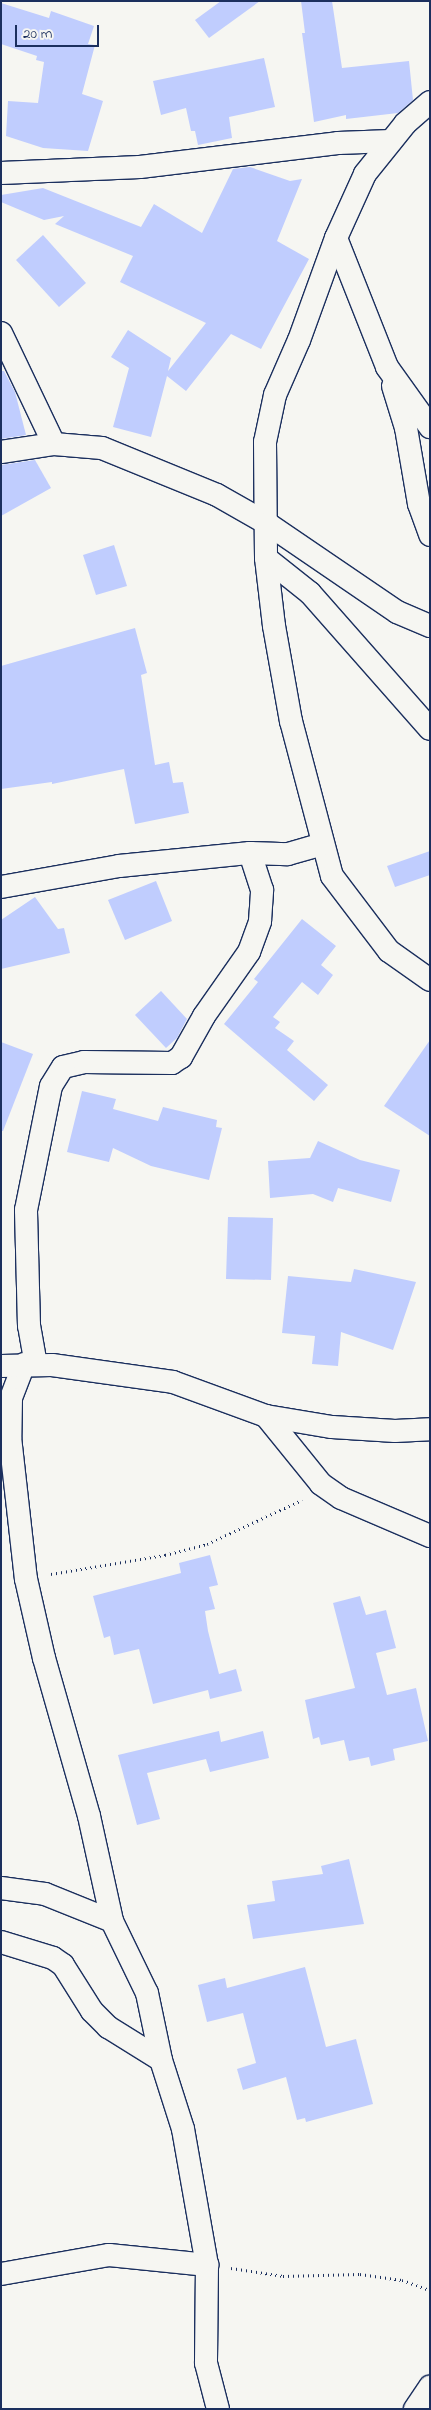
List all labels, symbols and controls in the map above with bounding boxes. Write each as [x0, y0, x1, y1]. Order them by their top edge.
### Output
scale bar [18, 15, 101, 47]
text: 20 m [23, 23, 52, 45]

